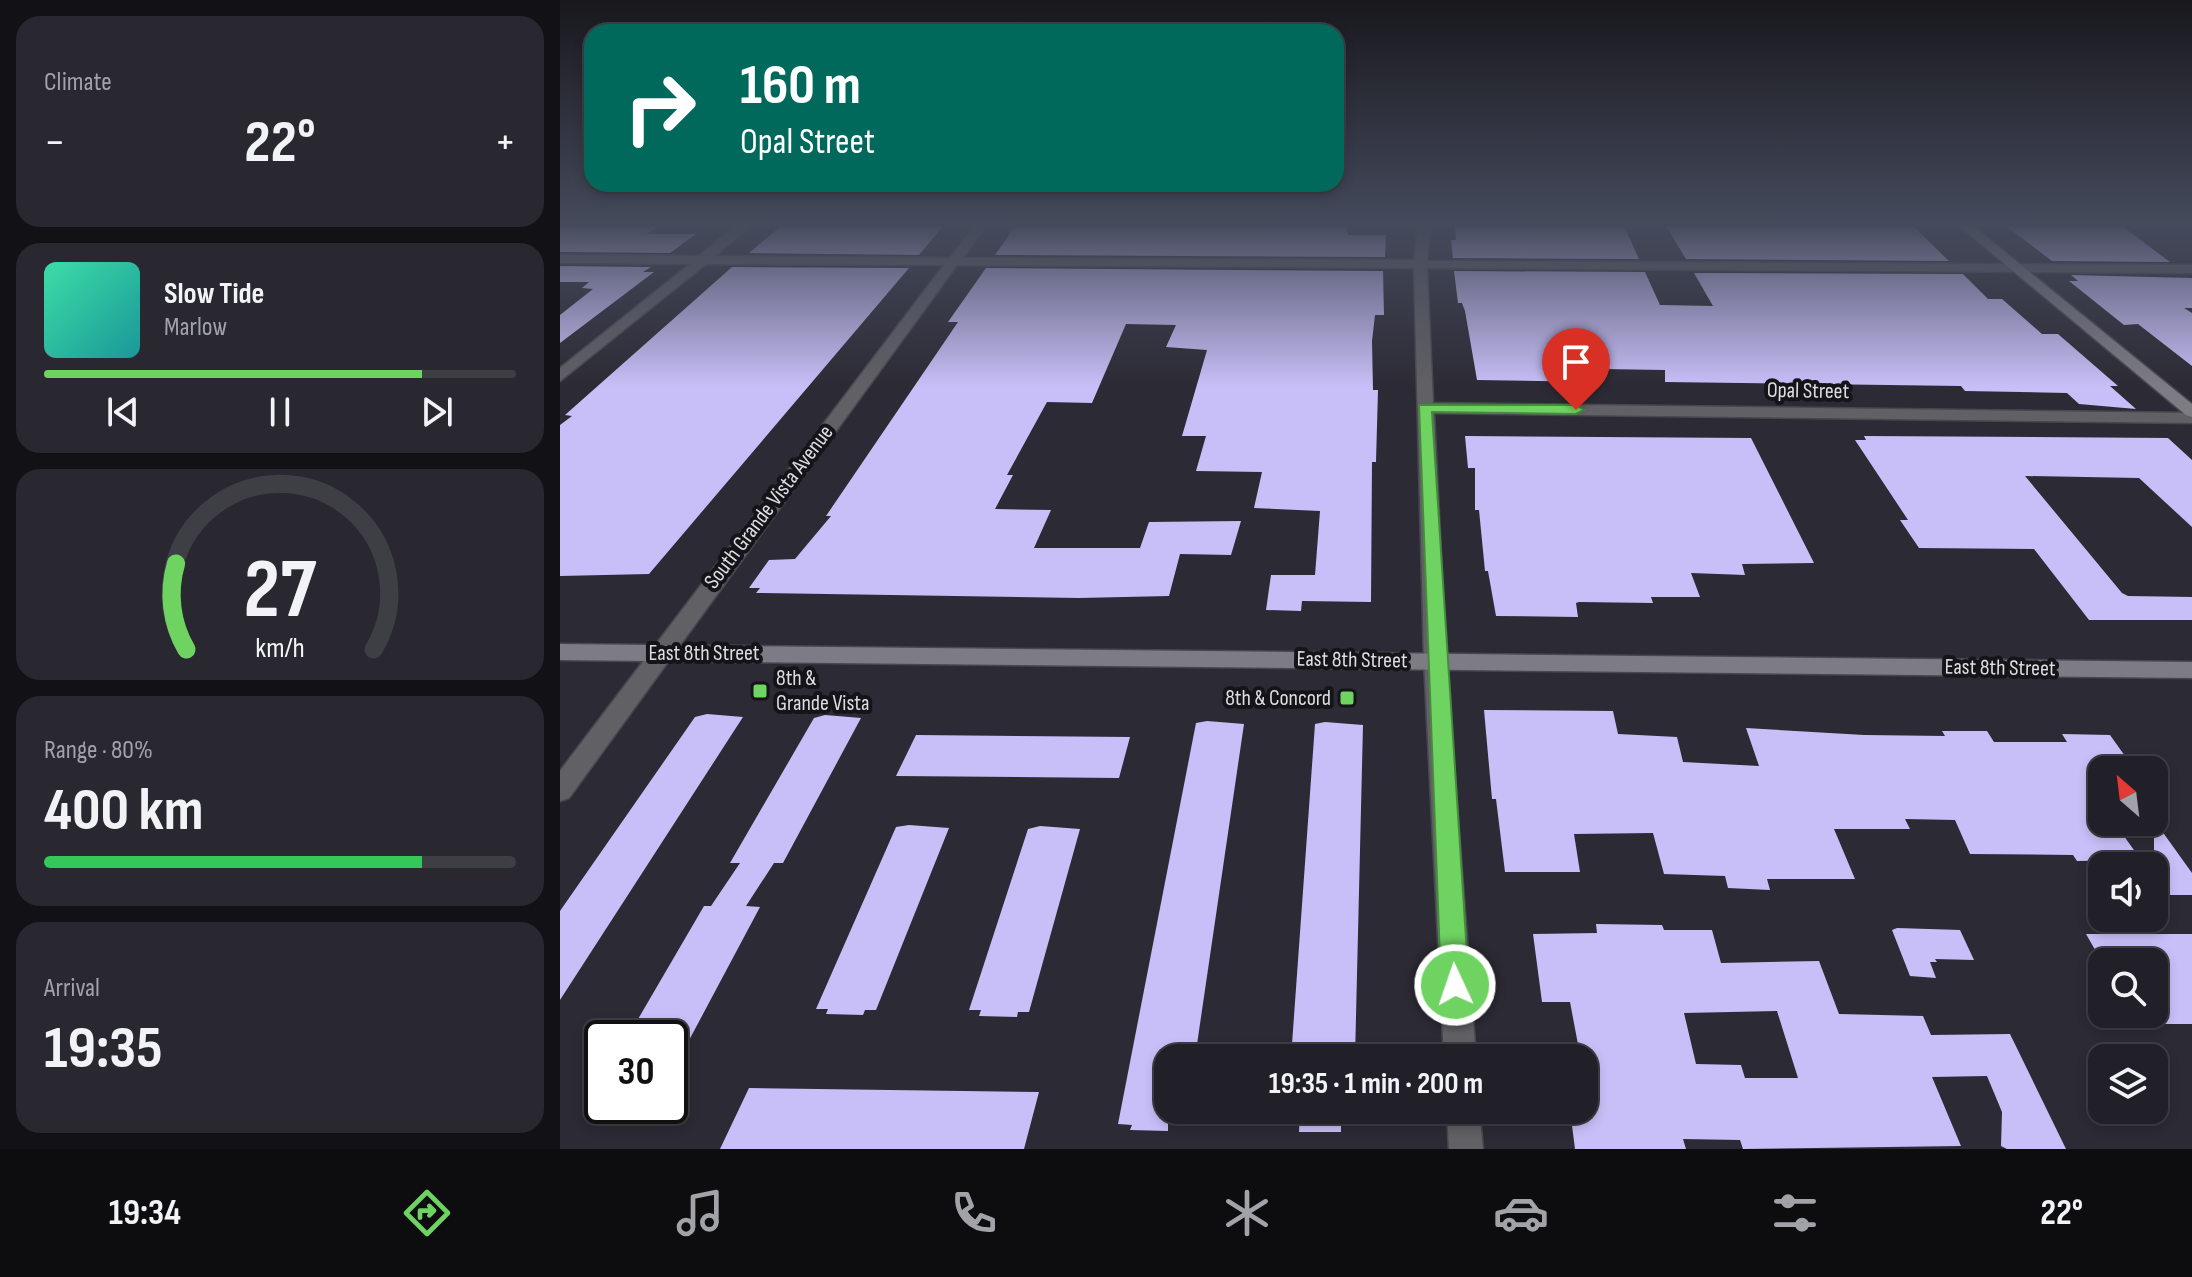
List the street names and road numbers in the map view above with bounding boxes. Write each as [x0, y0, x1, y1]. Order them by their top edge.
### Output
street label: Opal Street [1767, 377, 1850, 405]
street label: South Grande Vista Avenue [699, 420, 839, 594]
street label: East 8th Street [649, 640, 760, 667]
street label: East 8th Street [1296, 646, 1408, 674]
street label: East 8th Street [1944, 654, 2056, 682]

